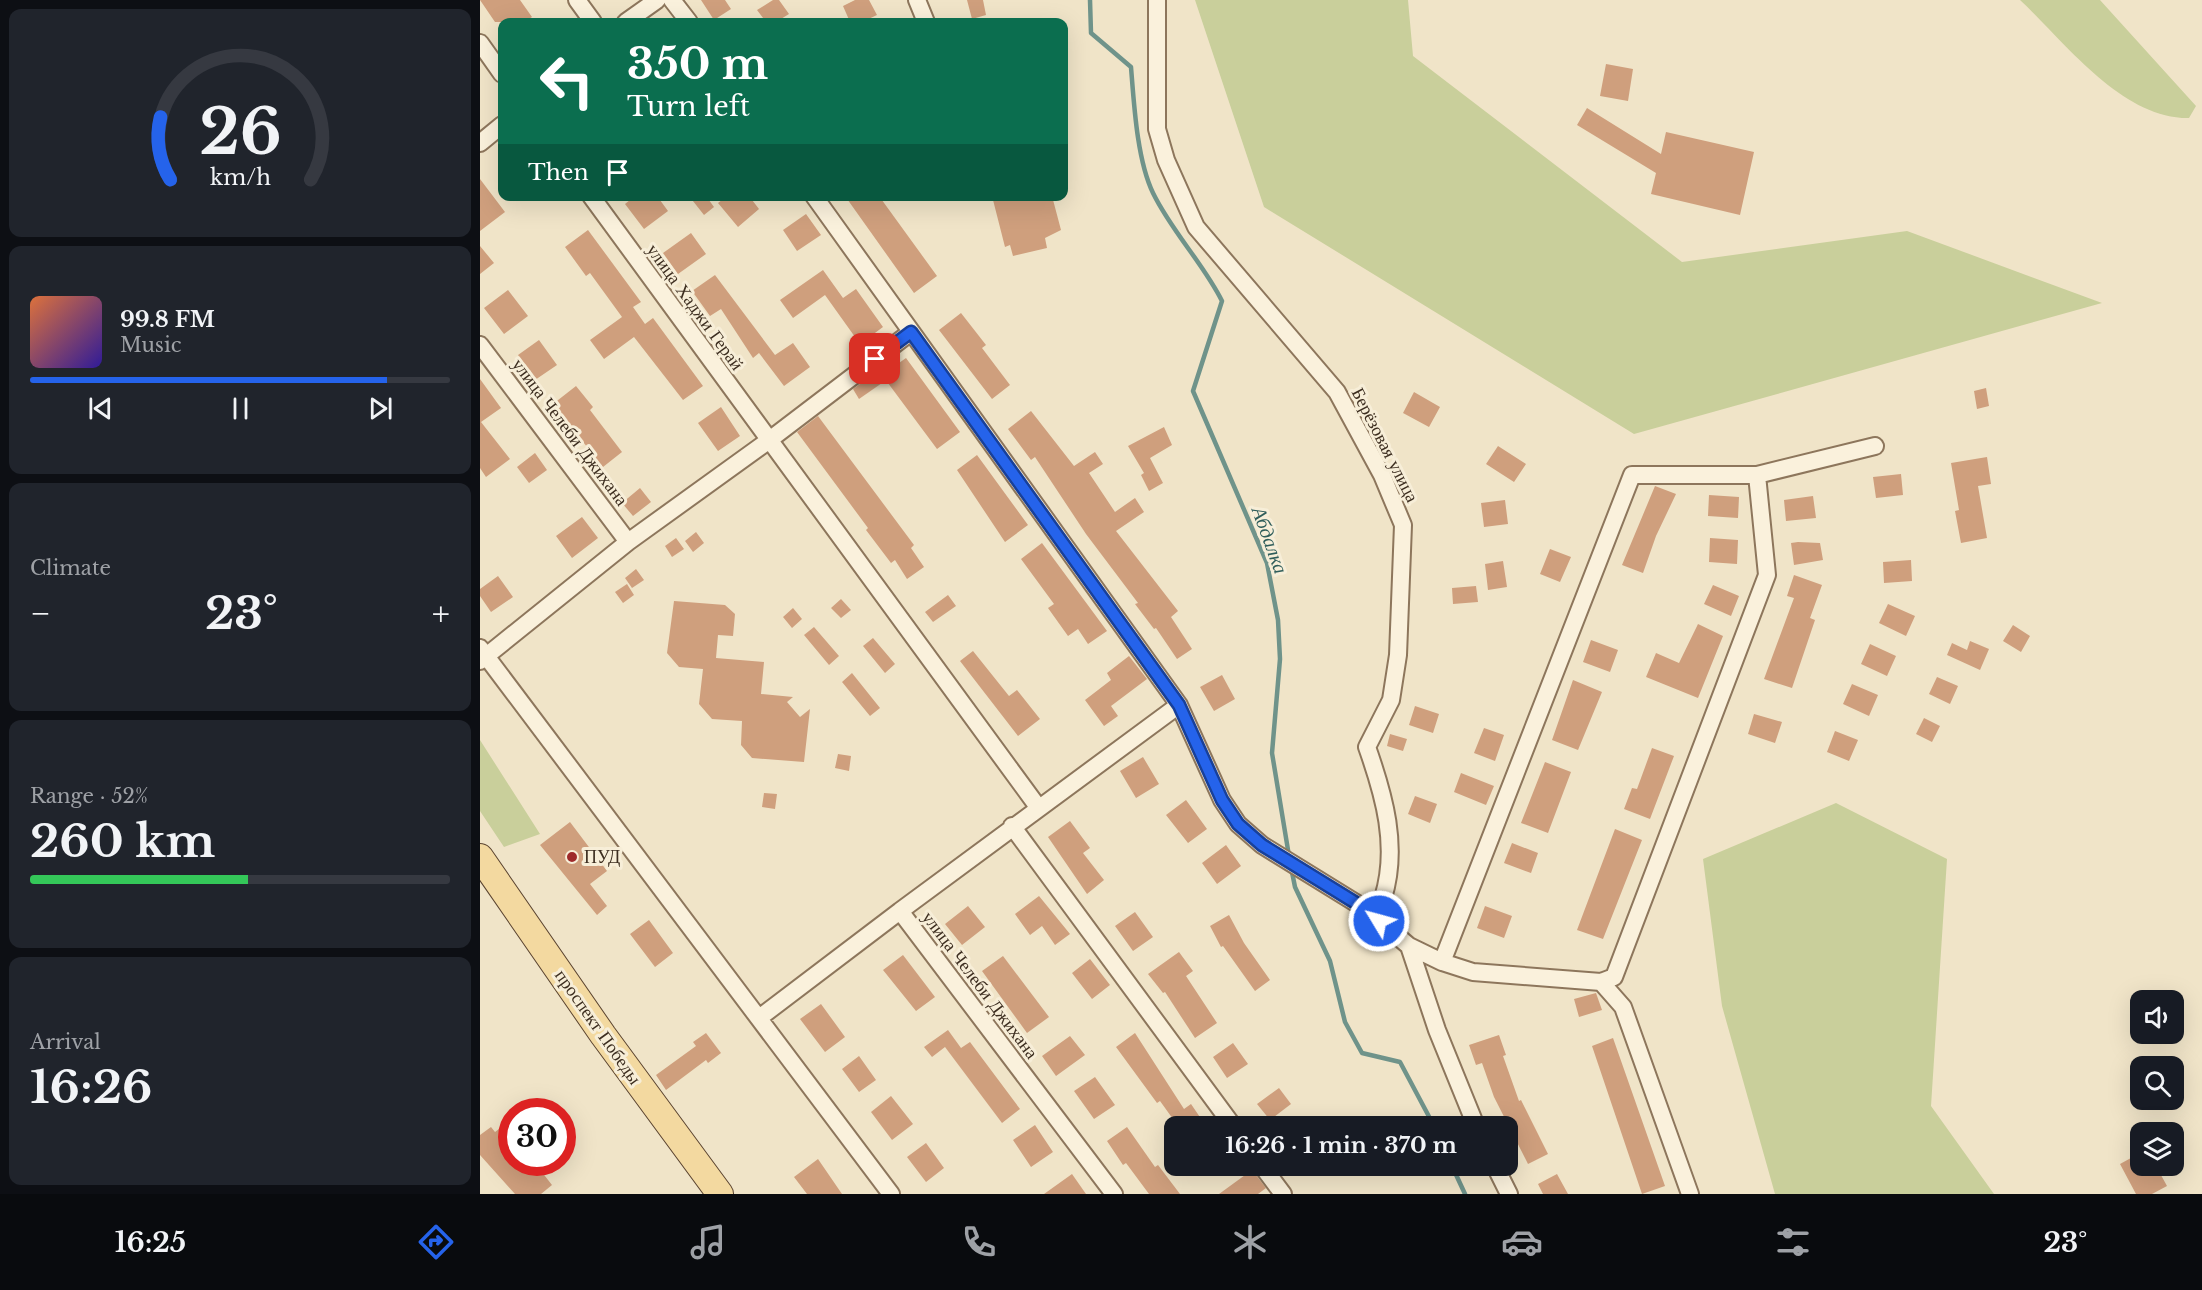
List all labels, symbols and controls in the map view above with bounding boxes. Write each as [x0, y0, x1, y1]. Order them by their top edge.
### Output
text: 350 m [627, 38, 768, 90]
icon: left [528, 42, 606, 120]
text: Turn left [627, 90, 750, 123]
text: 26 [199, 93, 281, 171]
icon: arrive [601, 156, 634, 189]
text: Then [528, 159, 589, 186]
text: km/h [210, 164, 271, 191]
street label: улица Хаджи Герай [642, 240, 748, 375]
text: 99.8 FM [120, 306, 215, 333]
text: Music [120, 333, 181, 357]
pin [849, 333, 900, 384]
icon: arrive [858, 342, 891, 375]
street label: улица Челеби Джихана [507, 354, 633, 510]
street label: Берёзовая улица [1347, 384, 1423, 506]
icon: previous [84, 392, 117, 425]
icon: pause [224, 392, 257, 425]
icon: next [364, 392, 397, 425]
water label: Абдалка [1246, 501, 1293, 577]
text: Climate [30, 556, 111, 580]
text: 23° [205, 585, 278, 641]
text: − [30, 593, 51, 634]
text: + [432, 593, 450, 634]
text: Range · 52% [30, 784, 148, 808]
text: 260 km [30, 813, 215, 869]
place label: ПУД [584, 846, 620, 868]
marker: ПУД [565, 850, 579, 864]
position arrow [1347, 889, 1411, 953]
street label: улица Челеби Джихана [917, 907, 1043, 1063]
street label: проспект Победы [550, 965, 646, 1089]
map controls [2130, 990, 2184, 1176]
button: sound [2130, 990, 2184, 1044]
text: Arrival [30, 1030, 101, 1054]
button: search [2130, 1056, 2184, 1110]
text: 16:26 [30, 1059, 152, 1115]
speed limit sign: 30 [498, 1098, 576, 1176]
button: layers [2130, 1122, 2184, 1176]
text: 16:26 · 1 min · 370 m [1225, 1132, 1457, 1159]
icon: directions [415, 1221, 457, 1263]
icon: music [687, 1221, 729, 1263]
icon: phone [958, 1221, 1000, 1263]
icon: climate [1229, 1221, 1271, 1263]
icon: car [1501, 1221, 1543, 1263]
icon: filters [1772, 1221, 1814, 1263]
text: 16:25 [115, 1226, 186, 1259]
text: 23° [2043, 1226, 2087, 1259]

